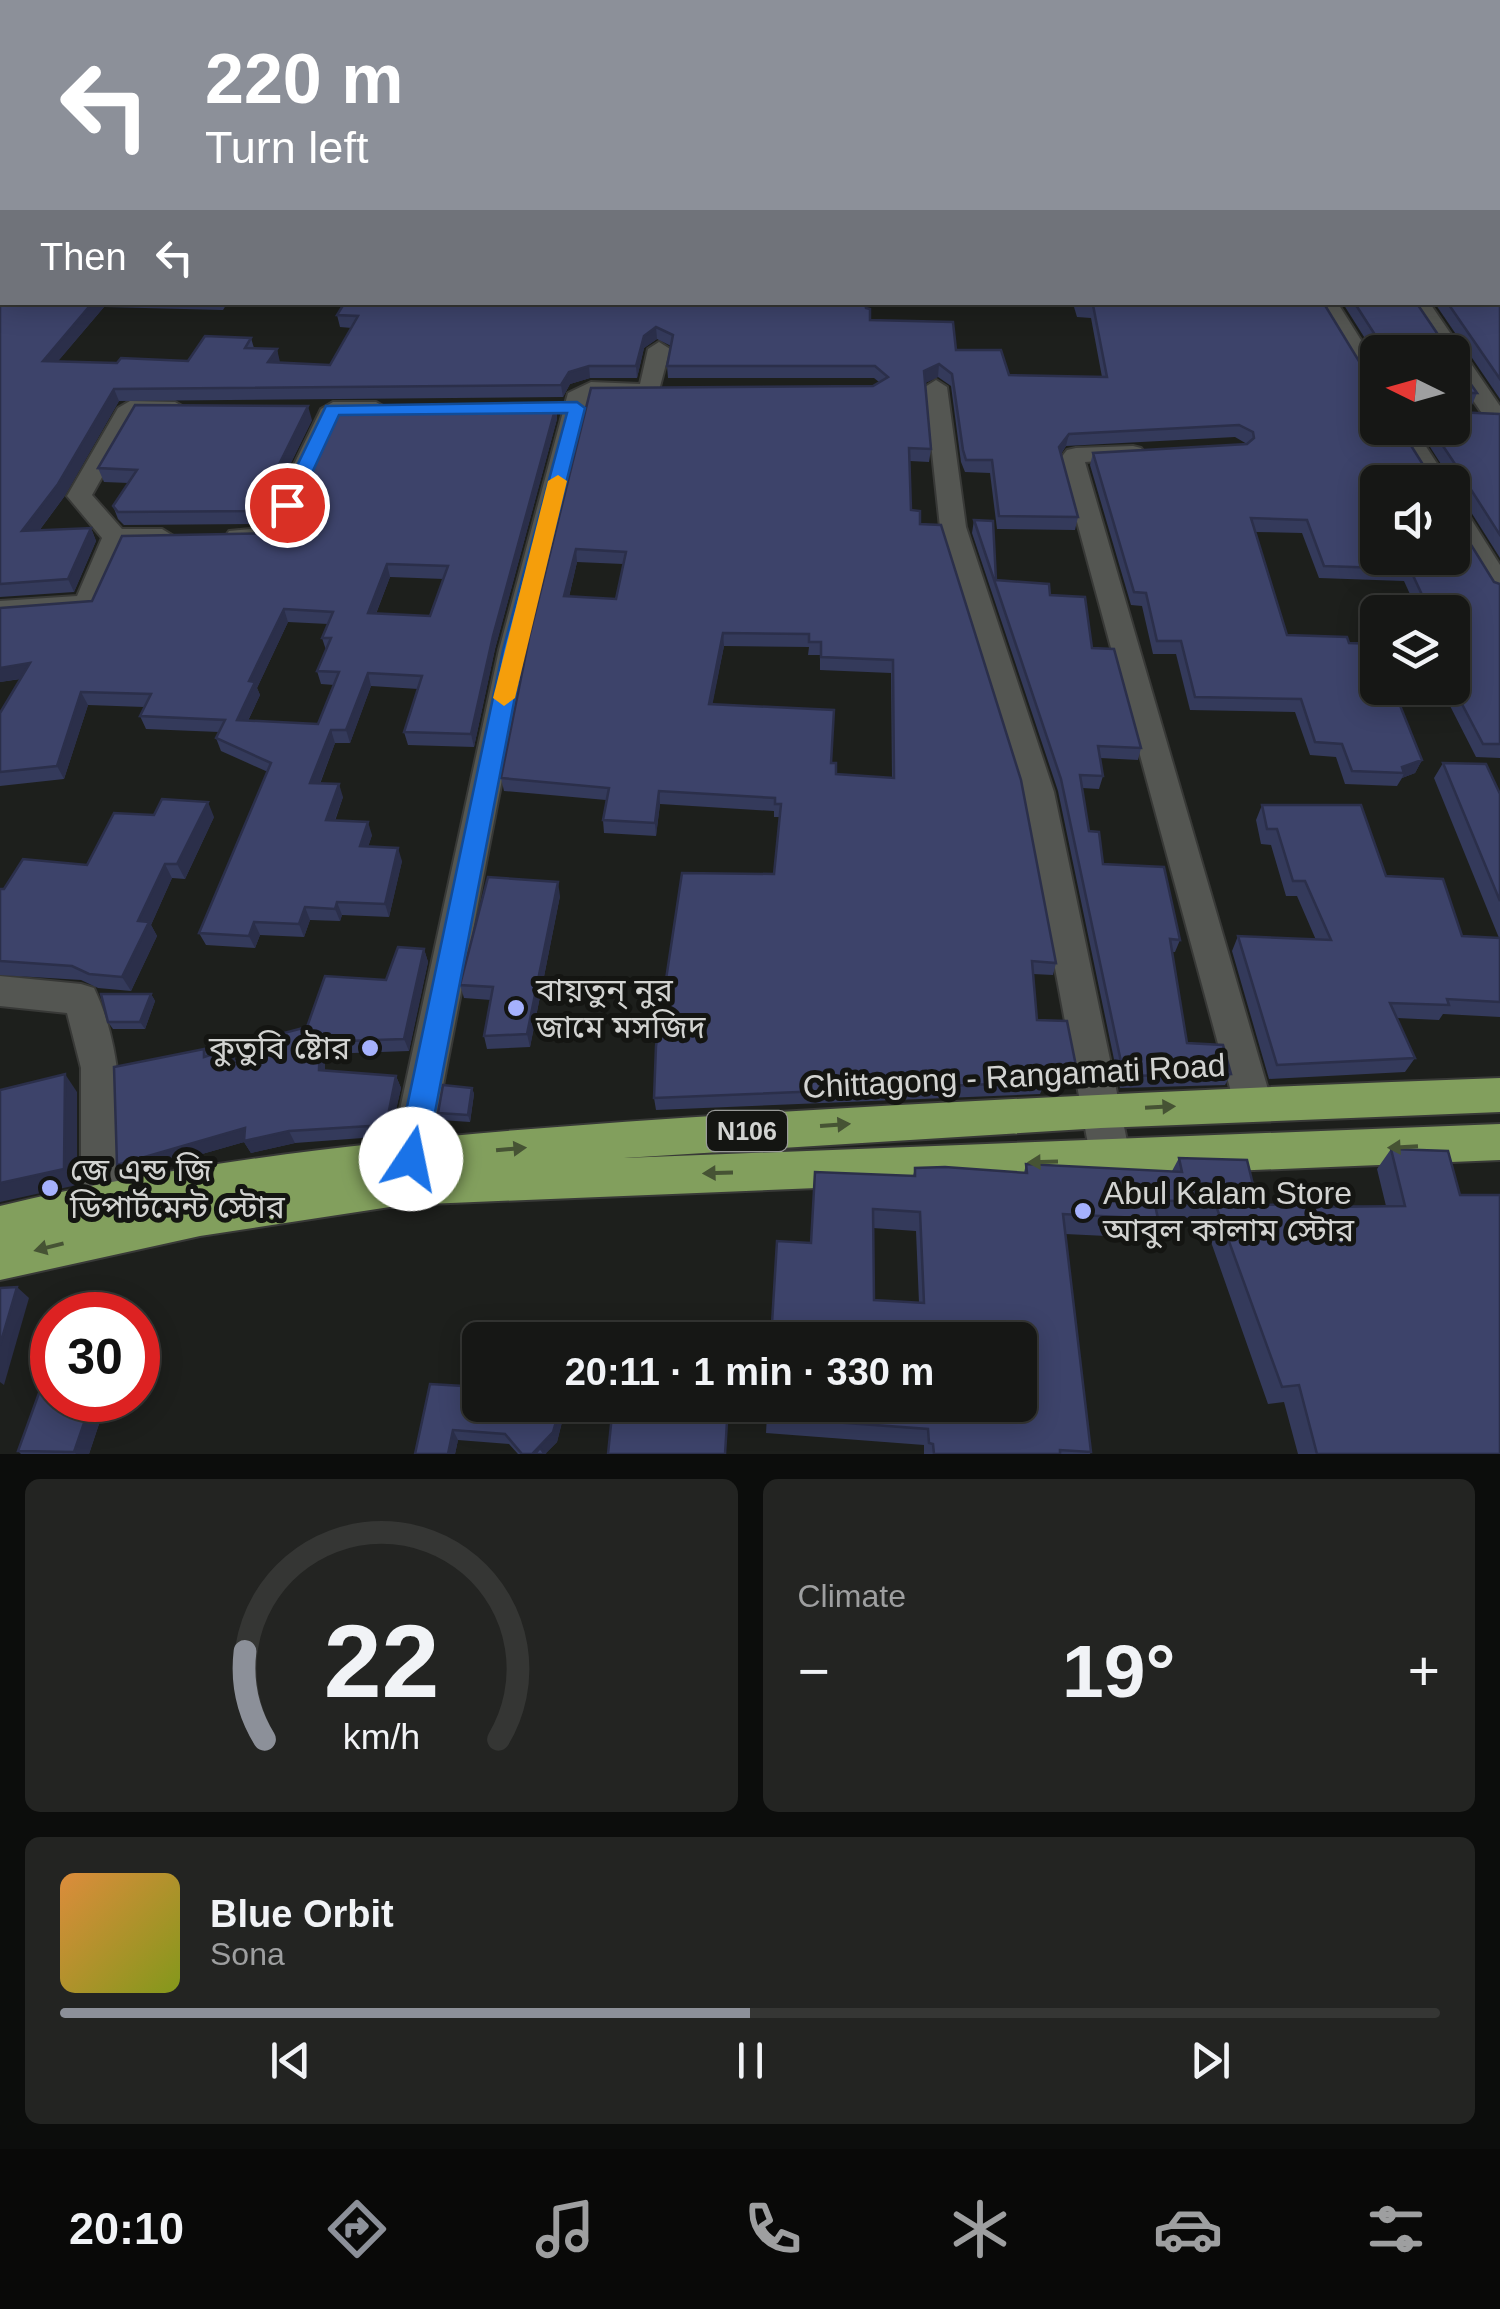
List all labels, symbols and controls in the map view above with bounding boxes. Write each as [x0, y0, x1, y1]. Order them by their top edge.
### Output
icon: left [40, 40, 170, 170]
text: 220 m [205, 40, 403, 118]
text: Turn left [205, 122, 368, 173]
icon: left [147, 230, 202, 285]
text: Then [40, 236, 127, 278]
north arrow [1360, 335, 1470, 445]
map controls [1360, 335, 1470, 705]
pin [245, 463, 330, 548]
button: sound [1360, 465, 1470, 575]
icon: arrive [260, 478, 315, 533]
button: layers [1360, 595, 1470, 705]
place label: বায়তুন্ নুর জামে মসজিদ [535, 972, 707, 1045]
marker: বায়তুন্ নুর জামে মসজিদ [505, 997, 527, 1019]
place label: কুতুবি ষ্টোর [208, 1030, 351, 1067]
marker: কুতুবি ষ্টোর [359, 1037, 381, 1059]
street label: Chittagong - Rangamati Road [802, 1047, 1226, 1105]
one-way arrow [1144, 1099, 1176, 1115]
position arrow [359, 1107, 463, 1211]
road number: N106 [707, 1111, 787, 1151]
one-way arrow [820, 1117, 852, 1133]
one-way arrow [1386, 1139, 1418, 1155]
one-way arrow [496, 1141, 527, 1157]
place label: জে এন্ড জি ডিপার্টমেন্ট স্টোর [69, 1152, 286, 1225]
one-way arrow [1026, 1155, 1058, 1171]
one-way arrow [702, 1165, 734, 1181]
place label: Abul Kalam Store আবুল কালাম স্টোর [1102, 1175, 1355, 1249]
marker: জে এন্ড জি ডিপার্টমেন্ট স্টোর [39, 1177, 61, 1199]
marker: Abul Kalam Store আবুল কালাম স্টোর [1072, 1200, 1094, 1222]
one-way arrow [33, 1239, 64, 1255]
speed limit sign: 30 [30, 1292, 160, 1422]
text: 20:11 · 1 min · 330 m [565, 1351, 934, 1393]
text: Climate [798, 1578, 906, 1614]
text: 22 [323, 1603, 439, 1719]
text: 19° [1062, 1629, 1175, 1713]
text: − [798, 1640, 830, 1702]
text: + [1408, 1640, 1440, 1702]
text: km/h [343, 1717, 420, 1757]
text: Blue Orbit [210, 1893, 394, 1935]
text: Sona [210, 1936, 285, 1972]
icon: previous [263, 2033, 318, 2088]
icon: pause [723, 2033, 778, 2088]
icon: next [1183, 2033, 1238, 2088]
icon: directions [322, 2194, 392, 2264]
icon: music [530, 2194, 600, 2264]
icon: phone [738, 2194, 808, 2264]
icon: climate [945, 2194, 1015, 2264]
icon: car [1153, 2194, 1223, 2264]
icon: filters [1361, 2194, 1431, 2264]
text: 20:10 [69, 2203, 184, 2254]

